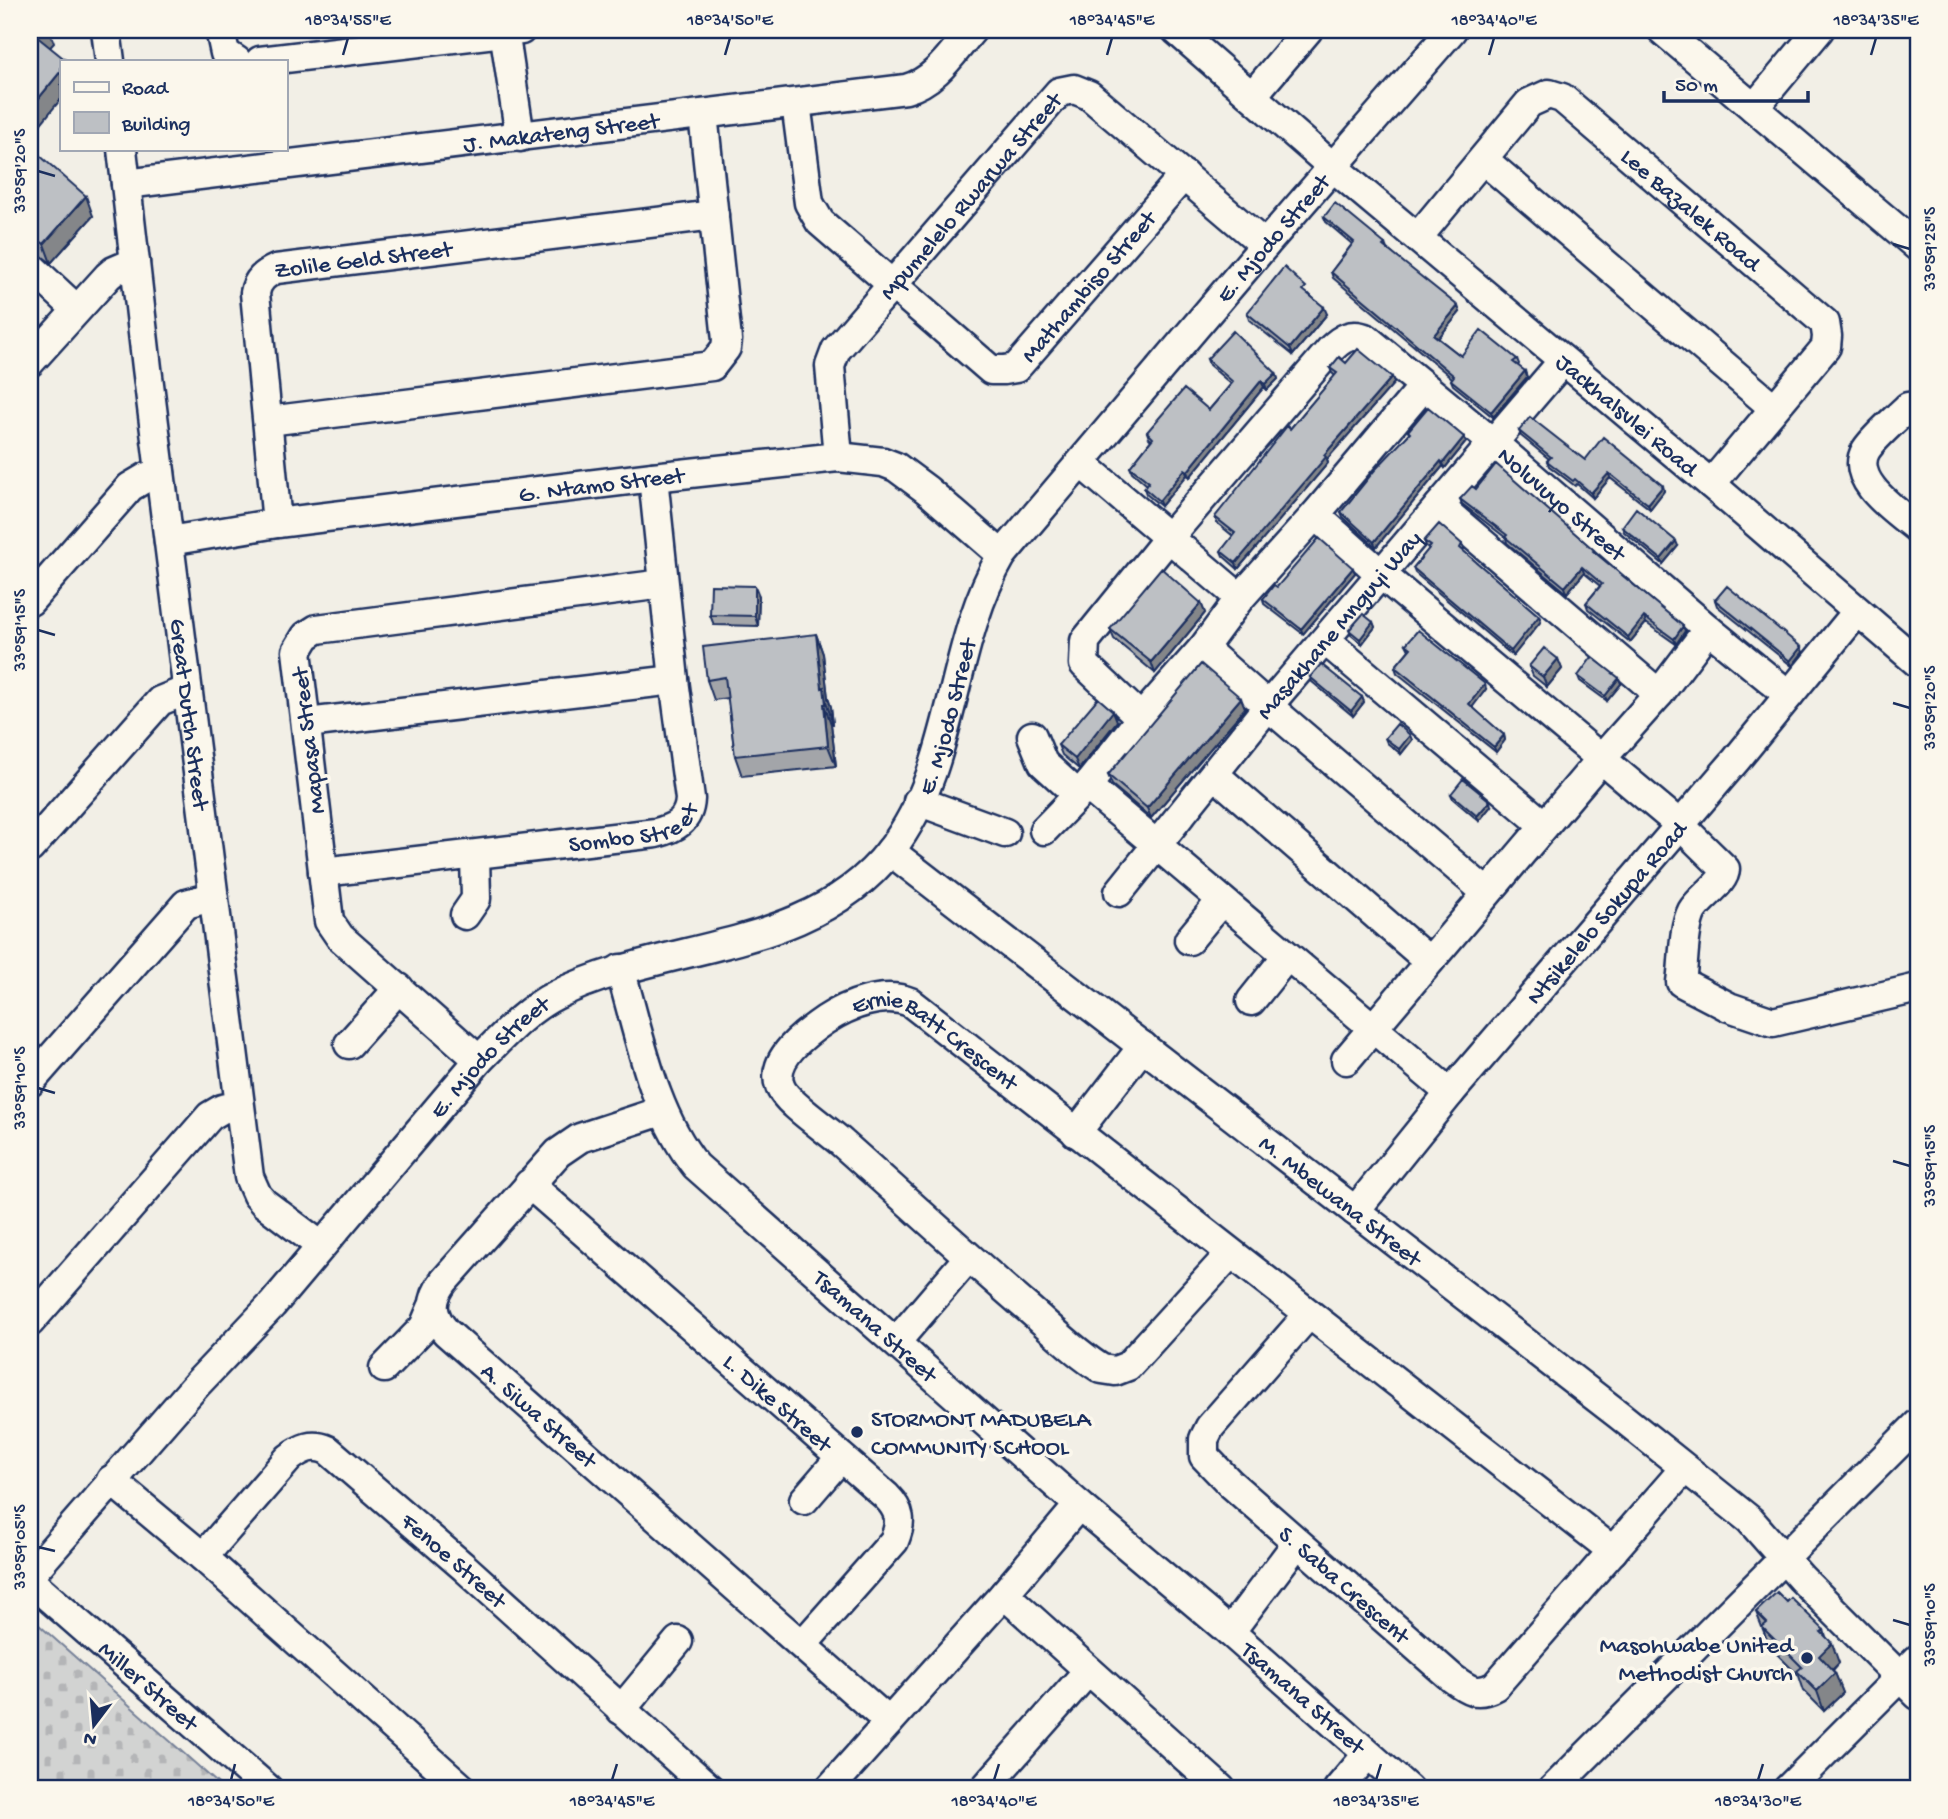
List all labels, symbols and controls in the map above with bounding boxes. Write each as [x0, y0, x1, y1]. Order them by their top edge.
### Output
text: 18°34'55"E [304, 11, 391, 32]
text: 18°34'50"E [686, 11, 774, 32]
text: 18°34'45"E [1069, 11, 1155, 32]
text: 18°34'40"E [1450, 11, 1537, 32]
text: 18°34'35"E [1832, 11, 1919, 32]
legend [60, 60, 287, 150]
scale bar [1664, 60, 1808, 104]
text: 50 m [1675, 75, 1718, 100]
text: Road [122, 78, 170, 103]
street label: Mpumelelo Rwarwa Street [875, 86, 1071, 307]
street label: J. Makateng Street [462, 108, 663, 161]
text: Building [121, 114, 191, 139]
text: 33°59'20"S [11, 128, 32, 214]
street label: Lee Bazalek Road [1613, 143, 1767, 281]
street label: E. Mjodo Street [1211, 168, 1340, 310]
street label: Mathambiso Street [1016, 205, 1166, 370]
text: 33°59'25"S [1921, 206, 1942, 292]
street label: Zolile Geld Street [273, 236, 456, 287]
street label: Jackhalsvlei Road [1548, 349, 1704, 486]
street label: Noluvuyo Street [1490, 442, 1632, 571]
street label: G. Ntamo Street [517, 463, 688, 511]
street label: Masakhane Mnguyi Way [1252, 526, 1430, 727]
text: 33°59'15"S [11, 588, 32, 672]
street label: Great Dutch Street [161, 617, 214, 814]
street label: E. Mjodo Street [913, 634, 986, 800]
street label: Mapasa Street [287, 664, 334, 815]
text: 33°59'20"S [1921, 665, 1942, 751]
street label: Sombo Street [567, 799, 708, 861]
street label: Ntsikelelo Sokupa Road [1521, 815, 1696, 1012]
street label: Ernie Batt Crescent [849, 987, 1024, 1100]
street label: E. Mjodo Street [425, 990, 558, 1126]
text: 33°59'10"S [11, 1046, 32, 1131]
text: 33°59'15"S [1921, 1124, 1942, 1208]
street label: M. Mbewana Street [1252, 1131, 1428, 1276]
street label: Tsamana Street [804, 1264, 943, 1392]
street label: L. Dike Street [715, 1349, 838, 1461]
street label: A. Siwa Street [473, 1358, 603, 1477]
place label: STORMONT MADUBELA COMMUNITY SCHOOL [871, 1407, 1092, 1464]
marker: STORMONT MADUBELA COMMUNITY SCHOOL [849, 1424, 865, 1440]
text: 33°59'05"S [11, 1504, 32, 1591]
street label: Fenoe Street [393, 1508, 513, 1618]
street label: S. Saba Crescent [1271, 1521, 1416, 1653]
text: 33°59'10"S [1921, 1583, 1942, 1668]
place label: Masohwabe United Methodist Church [1599, 1633, 1795, 1690]
street label: Miller Street [91, 1636, 204, 1740]
street label: Tsamana Street [1232, 1636, 1371, 1764]
marker: Masohwabe United Methodist Church [1799, 1650, 1815, 1666]
north arrow [60, 1689, 130, 1759]
text: N [81, 1725, 99, 1751]
text: 18°34'50"E [187, 1792, 275, 1813]
text: 18°34'45"E [569, 1792, 655, 1813]
text: 18°34'40"E [950, 1792, 1037, 1813]
text: 18°34'35"E [1332, 1792, 1419, 1813]
text: 18°34'30"E [1714, 1792, 1802, 1813]

